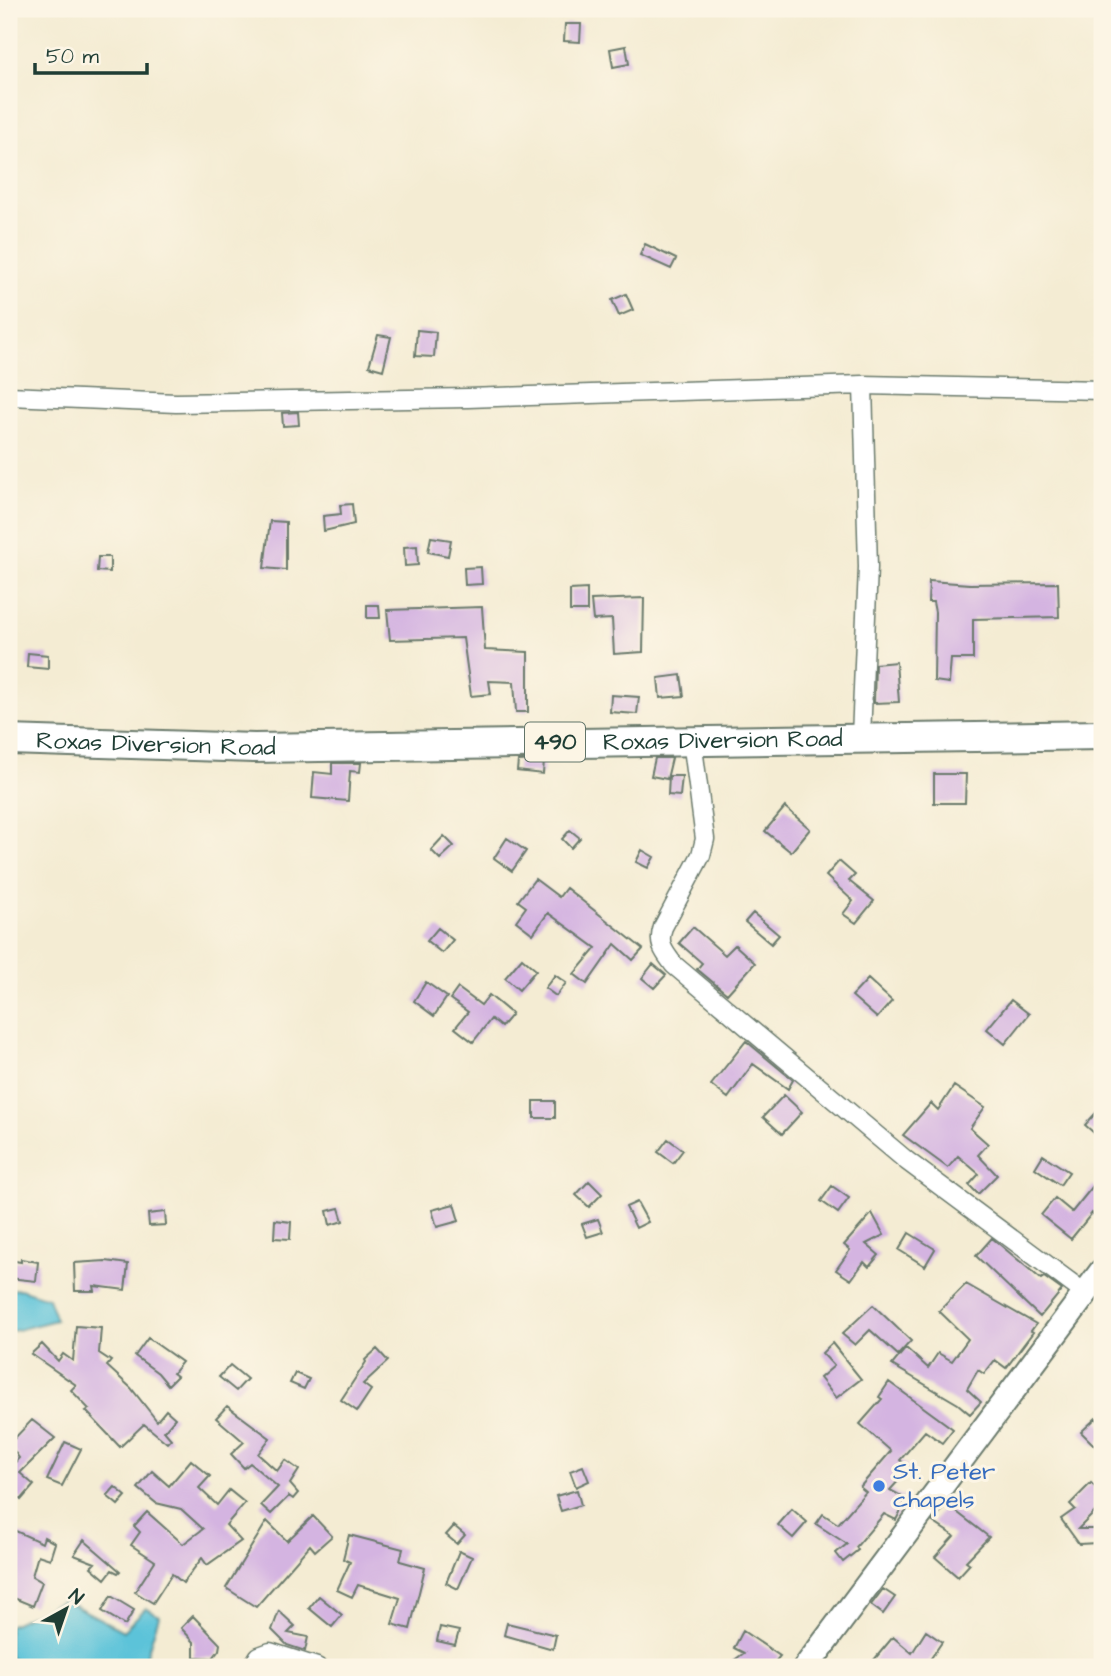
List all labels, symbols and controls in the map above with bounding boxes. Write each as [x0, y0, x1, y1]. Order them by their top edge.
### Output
scale bar [35, 32, 147, 76]
text: 50 m [46, 42, 100, 71]
road number: 490 [525, 722, 585, 762]
street label: Roxas Diversion Road [603, 722, 843, 760]
street label: Roxas Diversion Road [36, 724, 276, 765]
place label: St. Peter chapels [893, 1455, 995, 1517]
marker: St. Peter chapels [871, 1478, 887, 1494]
north arrow [32, 1574, 102, 1644]
text: N [63, 1583, 89, 1611]

